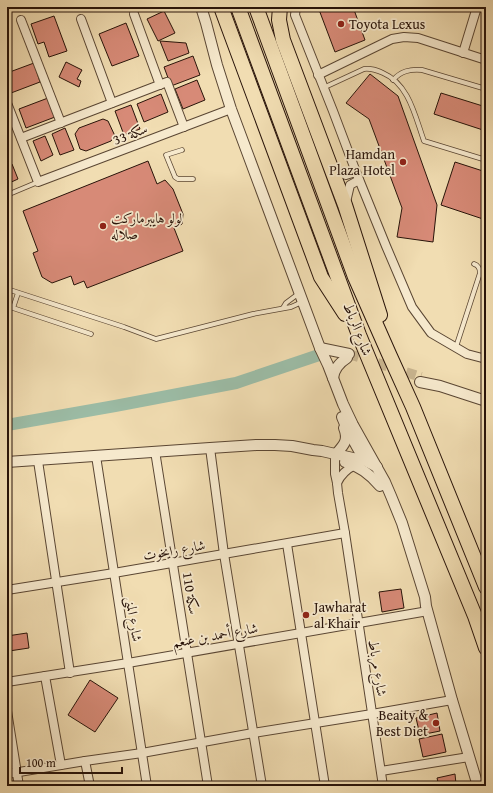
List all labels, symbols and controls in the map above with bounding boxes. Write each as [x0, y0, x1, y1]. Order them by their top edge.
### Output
place label: Toyota Lexus [349, 14, 425, 34]
marker: Toyota Lexus [336, 19, 346, 29]
street label: سكة 33 [110, 118, 150, 150]
place label: Hamdan Plaza Hotel [329, 144, 395, 180]
marker: Hamdan Plaza Hotel [398, 157, 408, 167]
place label: لولو هايبرماركت صلاله [111, 208, 182, 244]
marker: لولو هايبرماركت صلاله [98, 221, 108, 231]
street label: شارع الرباط [337, 299, 377, 359]
street label: شارع رايخوت [141, 535, 207, 567]
street label: سكة 110 [178, 570, 204, 616]
street label: شارع المنى [119, 595, 147, 643]
place label: Jawharat al Khair [312, 597, 366, 633]
marker: Jawharat al Khair [301, 610, 311, 620]
street label: شارع أحمد بن عنعم [171, 618, 260, 656]
street label: شارع مرباط [362, 638, 392, 698]
place label: Beaity & Best Diet [376, 705, 429, 741]
marker: Beaity & Best Diet [431, 718, 441, 728]
scale bar [20, 749, 122, 775]
text: 100 m [26, 754, 56, 771]

